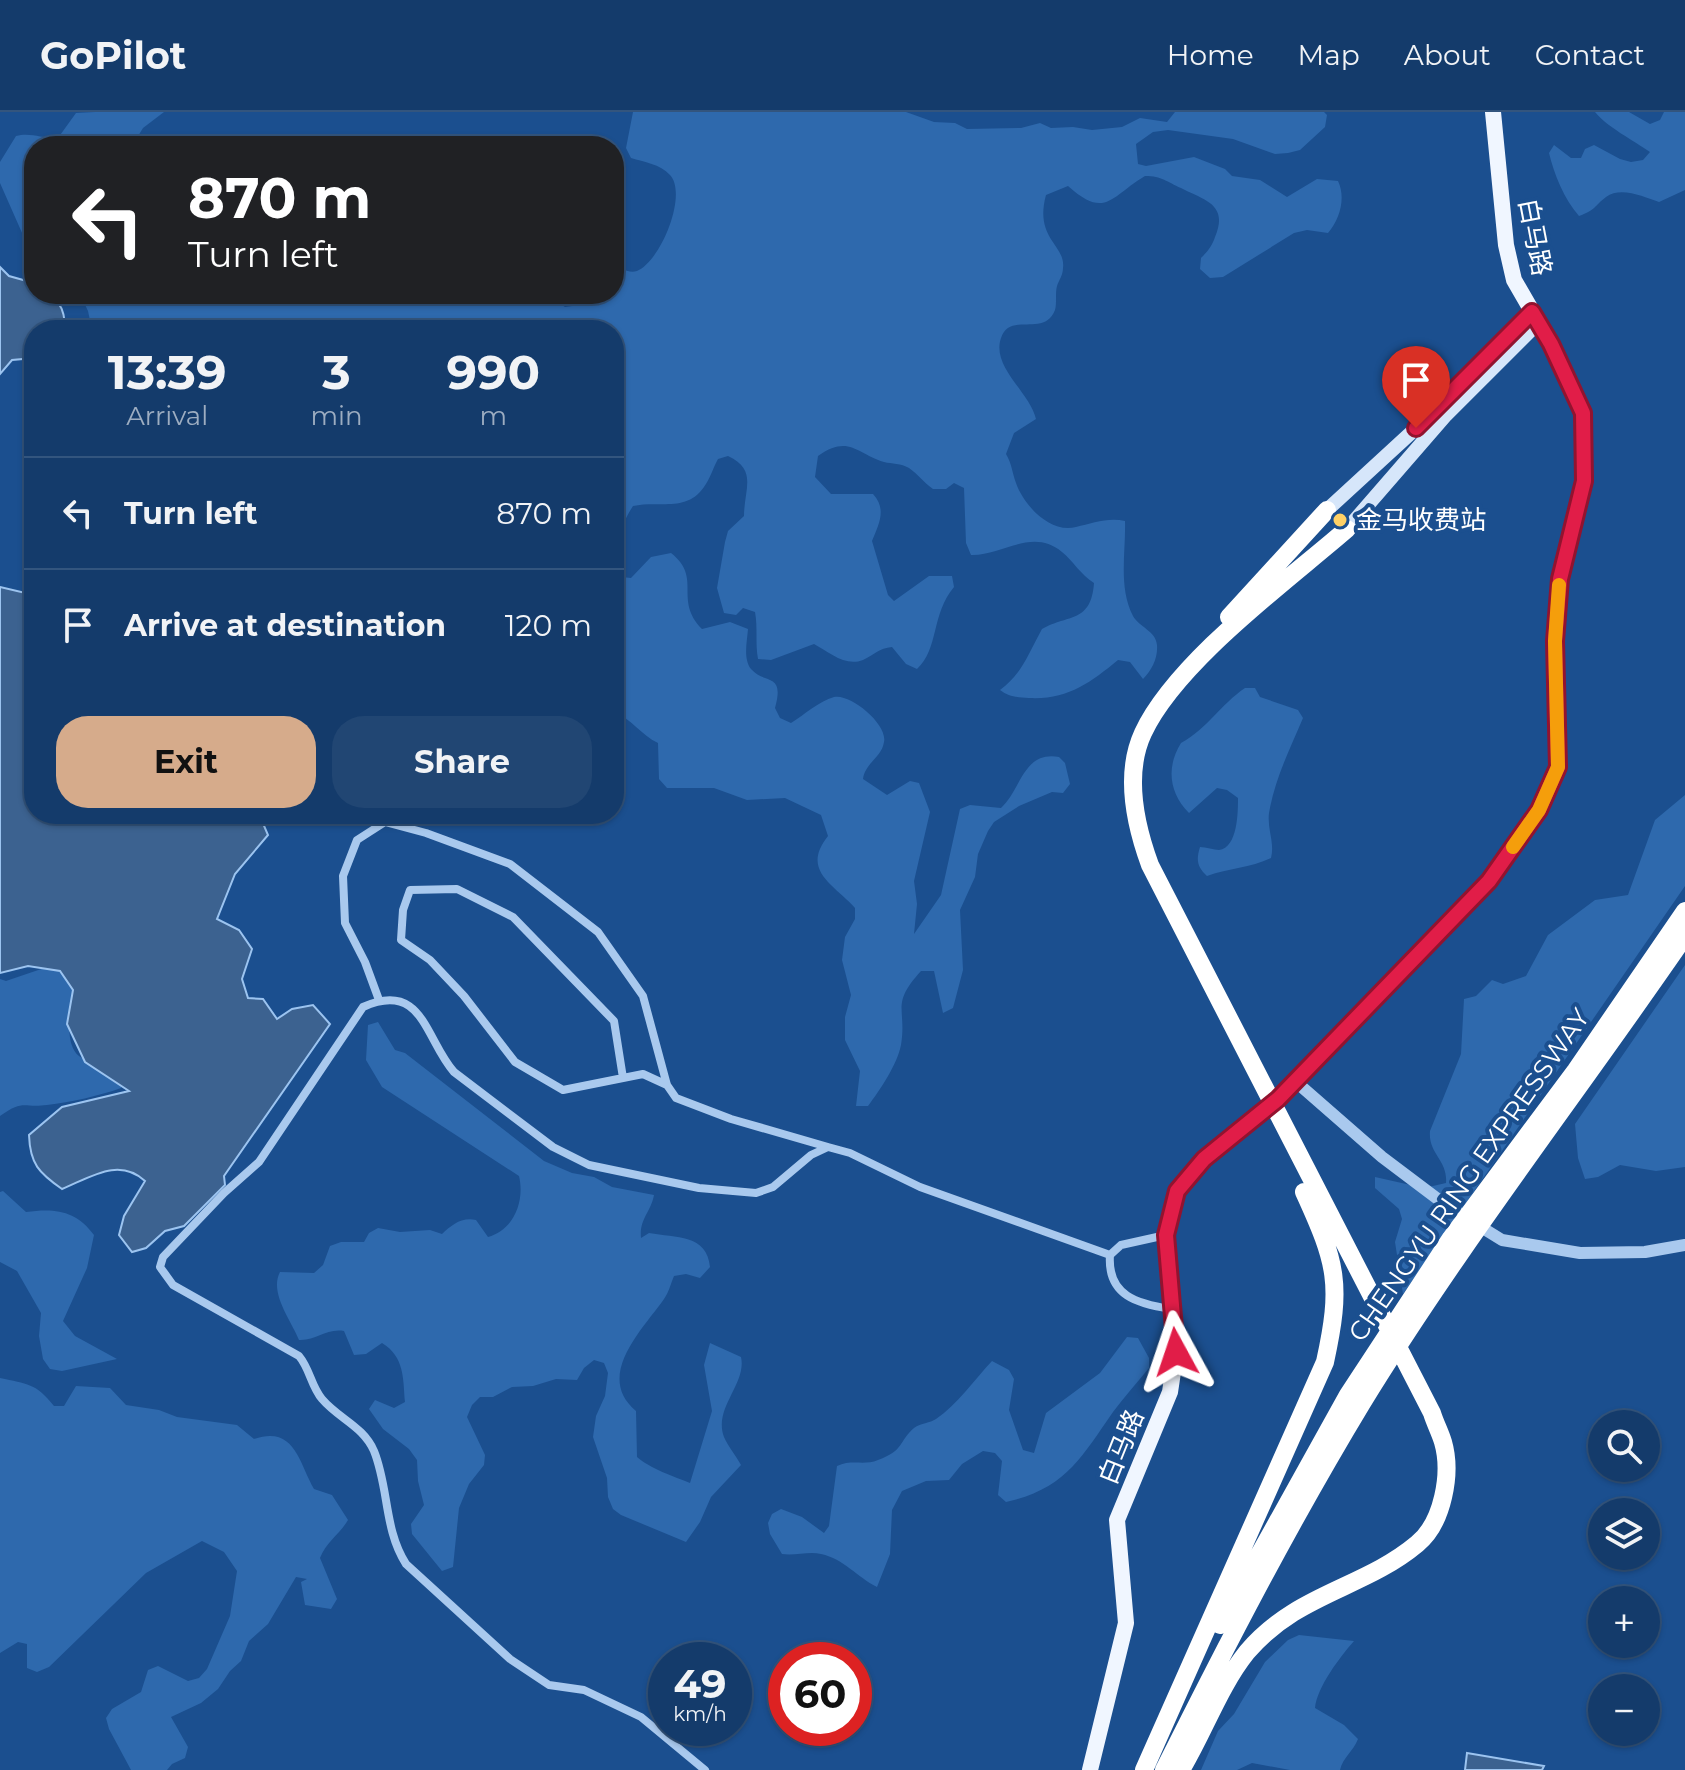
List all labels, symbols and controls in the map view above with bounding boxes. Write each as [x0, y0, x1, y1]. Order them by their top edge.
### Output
text: GoPilot [40, 32, 186, 79]
text: Home [1167, 38, 1254, 72]
text: Map [1298, 38, 1360, 72]
text: About [1404, 38, 1491, 72]
text: Contact [1535, 38, 1645, 72]
text: 870 m [188, 164, 371, 232]
icon: left [56, 168, 160, 272]
street label: 白马路 [1512, 196, 1558, 278]
text: Turn left [188, 232, 339, 276]
text: 13:39 [108, 343, 227, 401]
text: 3 [322, 343, 351, 401]
text: 990 [446, 343, 540, 401]
pin [1382, 346, 1450, 428]
icon: arrive [1394, 358, 1438, 402]
text: Arrival [126, 400, 208, 432]
text: min [310, 400, 363, 432]
text: m [479, 400, 507, 432]
icon: left [56, 491, 100, 535]
text: Turn left [124, 495, 257, 532]
text: 870 m [496, 495, 592, 532]
place label: 金马收费站 [1356, 504, 1486, 536]
marker: 金马收费站 [1331, 511, 1349, 529]
icon: arrive [56, 603, 100, 647]
text: Arrive at destination [124, 607, 446, 644]
text: 120 m [505, 607, 592, 644]
button: Exit [56, 716, 316, 808]
button: Share [332, 716, 592, 808]
street label: CHENGYU RING EXPRESSWAY [1342, 1002, 1597, 1347]
position arrow [1134, 1310, 1218, 1394]
street label: 白马路 [1092, 1405, 1150, 1489]
map controls [1588, 1410, 1660, 1746]
button: search [1588, 1410, 1660, 1482]
button: layers [1588, 1498, 1660, 1570]
button: + [1588, 1586, 1660, 1658]
speed limit sign: 60 [768, 1642, 872, 1746]
text: 49 [674, 1659, 726, 1708]
button: − [1588, 1674, 1660, 1746]
text: km/h [673, 1702, 727, 1726]

